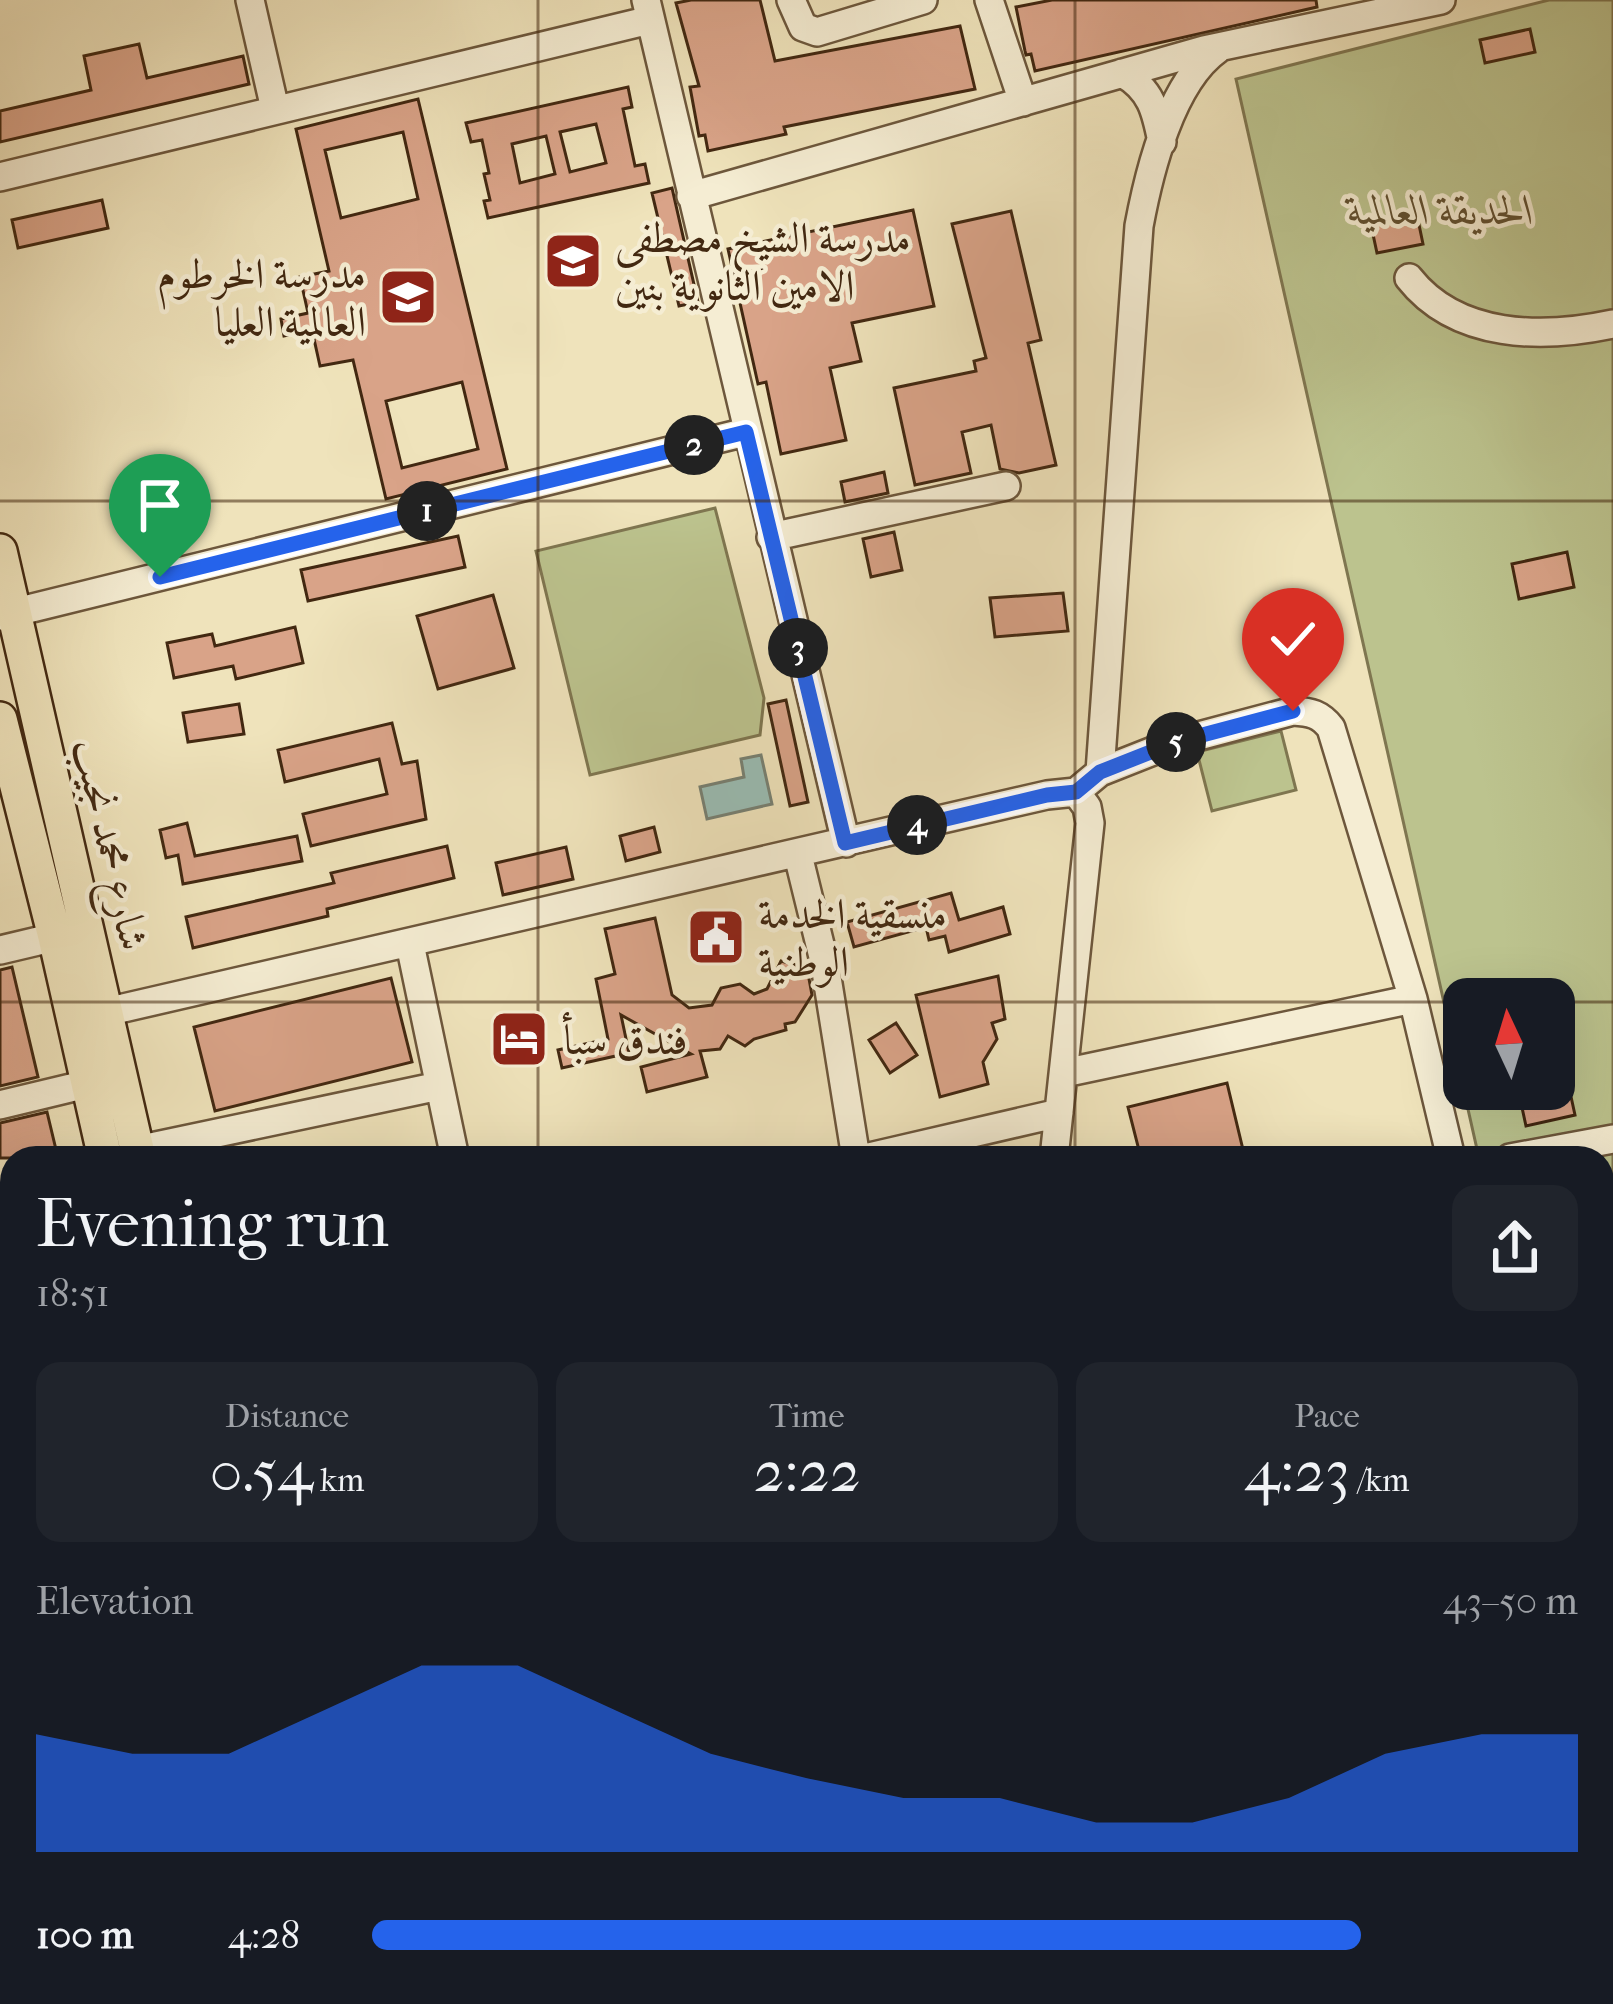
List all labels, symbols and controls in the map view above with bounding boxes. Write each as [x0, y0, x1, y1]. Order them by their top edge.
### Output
park label: الحديقة العالمية [1344, 186, 1534, 236]
place label: مدرسة الشيخ مصطفى الامين الثانوية بنين [615, 214, 911, 312]
school or university icon: مدرسة الشيخ مصطفى الامين الثانوية بنين [542, 230, 604, 292]
place label: مدرسة الخرطوم العالمية العليا [157, 250, 366, 347]
school or university icon: مدرسة الخرطوم العالمية العليا [377, 266, 439, 328]
pin: 2 [664, 415, 724, 475]
text: 2 [686, 425, 702, 464]
pin [109, 454, 211, 577]
icon: arrive [127, 472, 193, 538]
pin: 1 [397, 481, 457, 541]
text: 1 [421, 491, 433, 530]
pin [1242, 588, 1344, 711]
icon: check [1260, 606, 1326, 672]
pin: 3 [768, 618, 828, 678]
text: 3 [791, 628, 805, 667]
pin: 5 [1146, 712, 1206, 772]
text: 5 [1169, 722, 1183, 761]
street label: شارع محمد نجيب [53, 734, 159, 957]
pin: 4 [887, 795, 947, 855]
text: 4 [907, 805, 927, 844]
place label: منسقية الخدمة الوطنية [758, 890, 947, 988]
public building icon: منسقية الخدمة الوطنية [685, 906, 747, 968]
north arrow [1443, 978, 1575, 1110]
map controls [1443, 978, 1575, 1110]
hotel icon: فندق سبأ [488, 1008, 550, 1070]
place label: فندق سبأ [561, 1011, 688, 1065]
button: share [1452, 1185, 1578, 1311]
text: Evening run [36, 1186, 389, 1263]
text: 18:51 [36, 1270, 110, 1316]
text: Distance [225, 1397, 349, 1436]
text: Time [770, 1397, 845, 1436]
text: Pace [1294, 1397, 1360, 1436]
text: 0.54 [209, 1436, 313, 1507]
text: 2:22 [753, 1436, 861, 1507]
text: 4:23 [1245, 1436, 1350, 1507]
text: km [313, 1461, 365, 1500]
text: /km [1350, 1461, 1409, 1500]
text: Elevation [36, 1578, 194, 1624]
text: 43–50 m [1443, 1578, 1578, 1624]
text: 100 m [36, 1912, 134, 1958]
text: 4:28 [228, 1912, 300, 1958]

